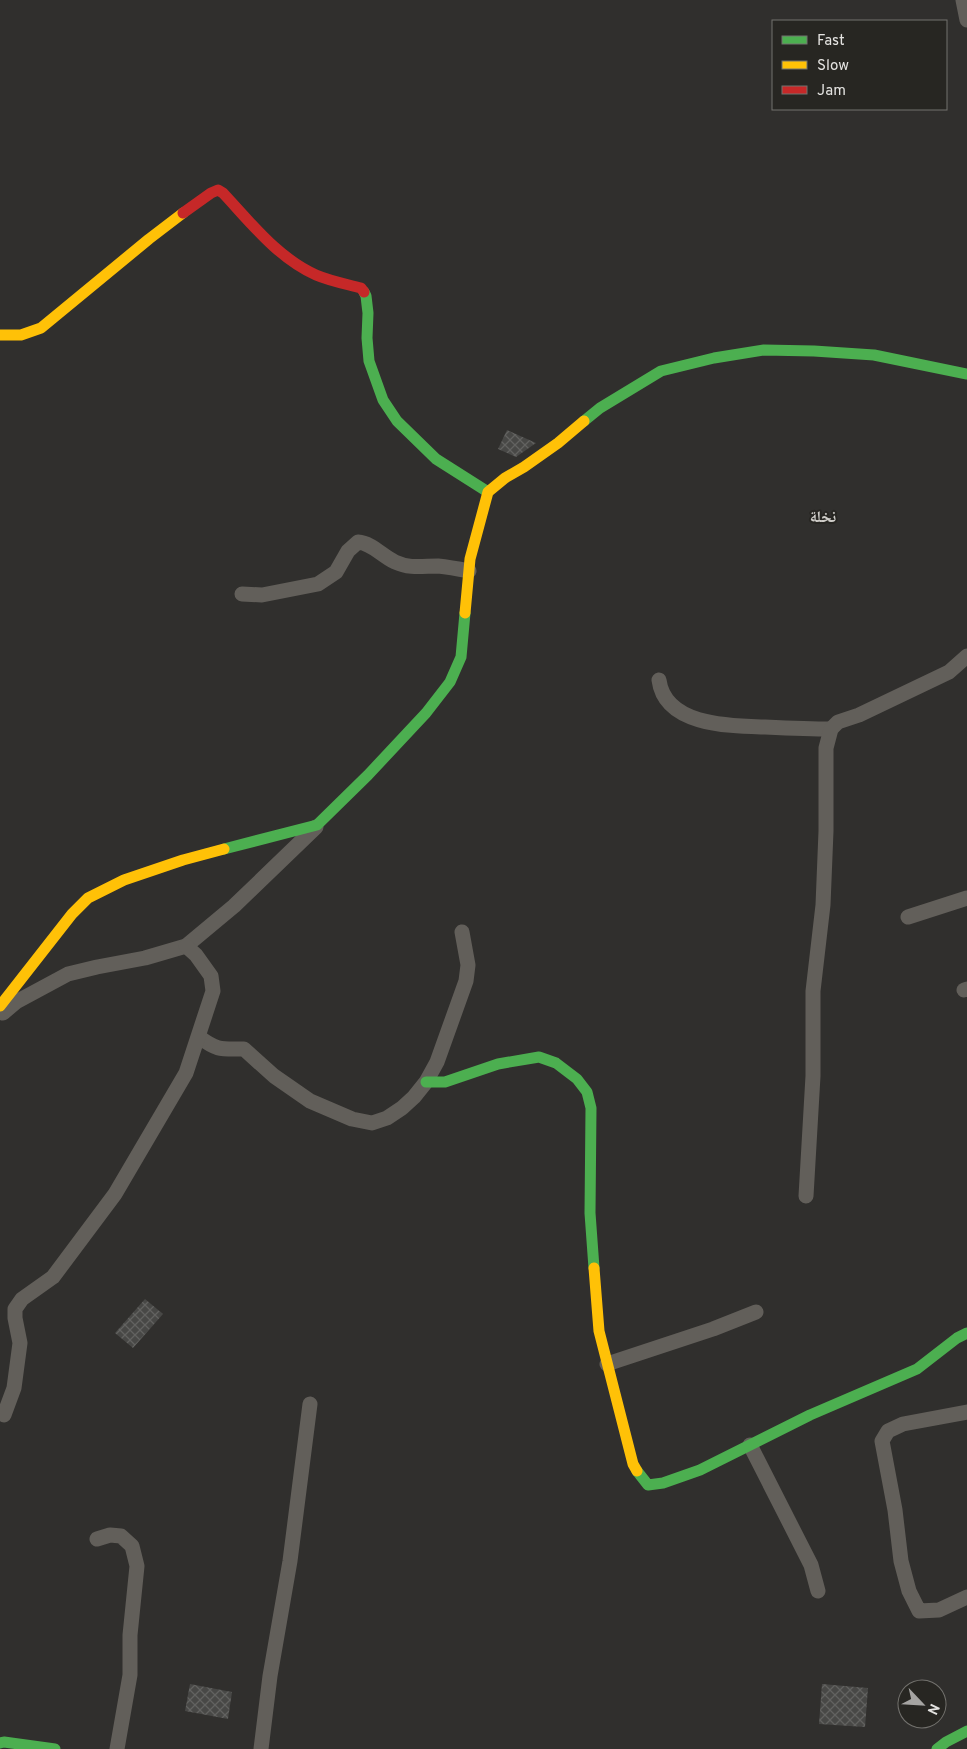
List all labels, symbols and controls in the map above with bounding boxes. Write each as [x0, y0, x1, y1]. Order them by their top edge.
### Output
legend [772, 20, 947, 110]
text: Fast [817, 32, 845, 51]
text: Slow [817, 57, 849, 76]
text: Jam [817, 82, 846, 101]
district label: نخلة [810, 508, 836, 528]
north arrow [897, 1679, 947, 1729]
text: N [923, 1701, 942, 1717]

